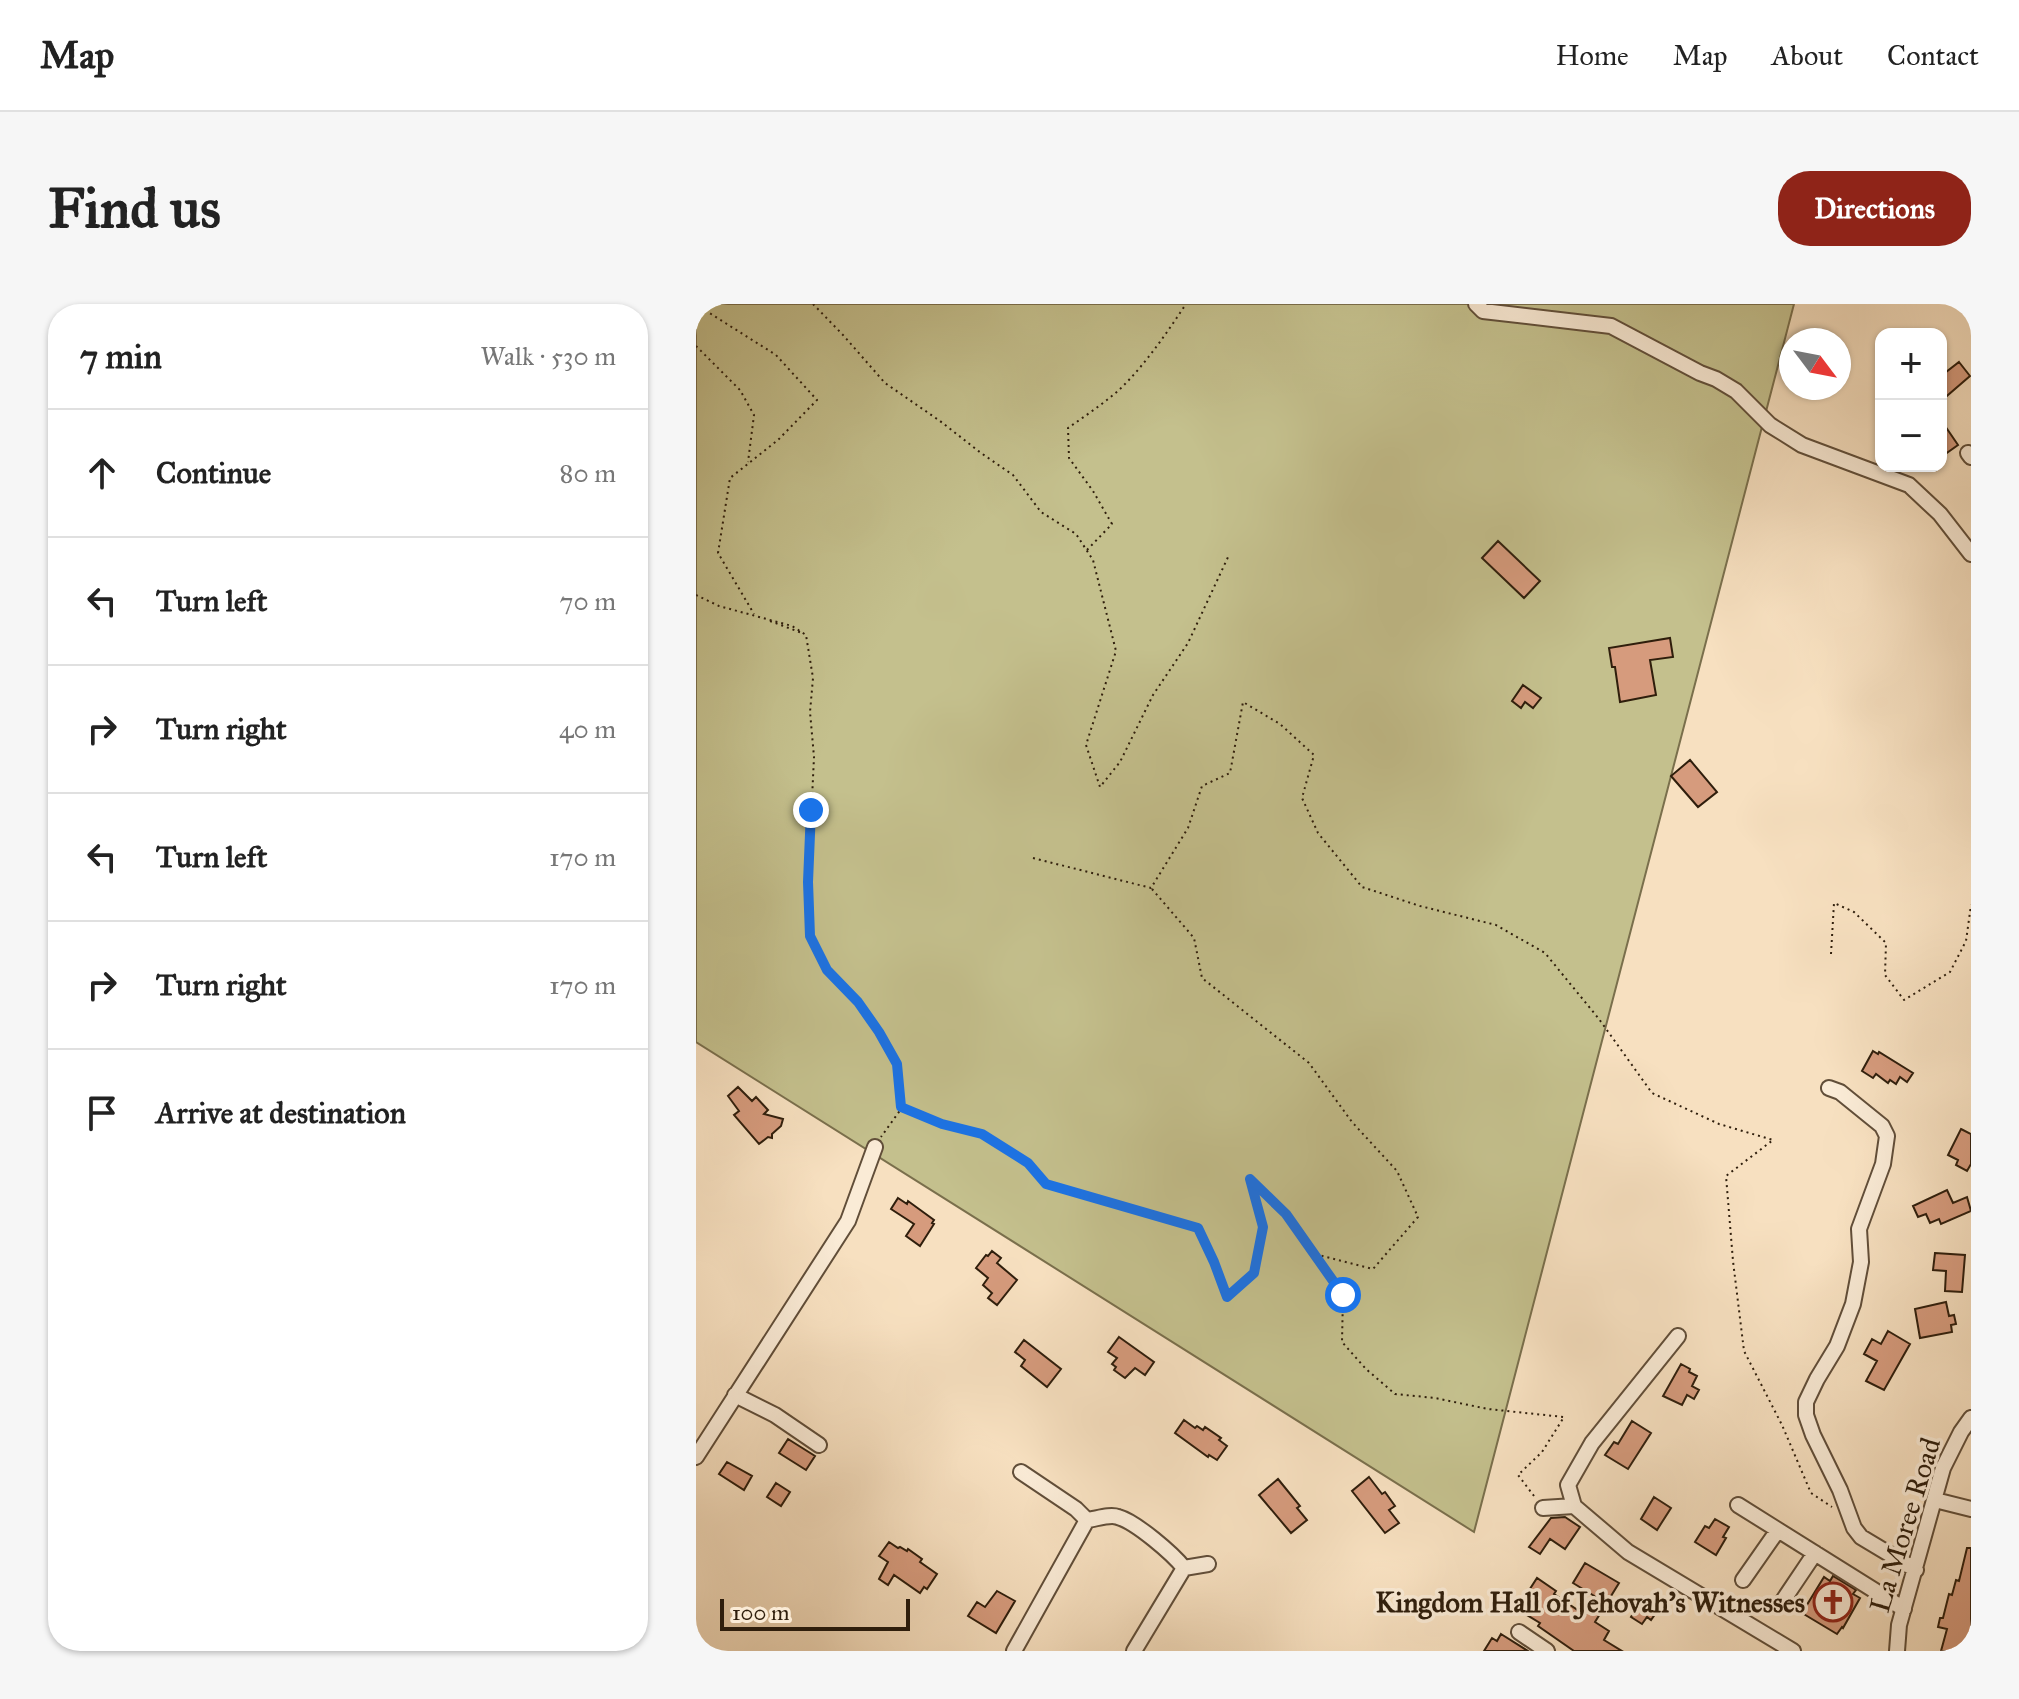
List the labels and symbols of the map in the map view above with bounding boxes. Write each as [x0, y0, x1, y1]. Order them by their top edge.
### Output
north arrow [1779, 328, 1851, 400]
route end [793, 792, 829, 828]
route start [1325, 1277, 1361, 1313]
street label: La Moree Road [1862, 1434, 1948, 1616]
church icon: Kingdom Hall of Jehovah’s Witnesses [1812, 1581, 1854, 1623]
place label: Kingdom Hall of Jehovah’s Witnesses [1376, 1585, 1805, 1620]
scale bar [720, 1595, 910, 1631]

